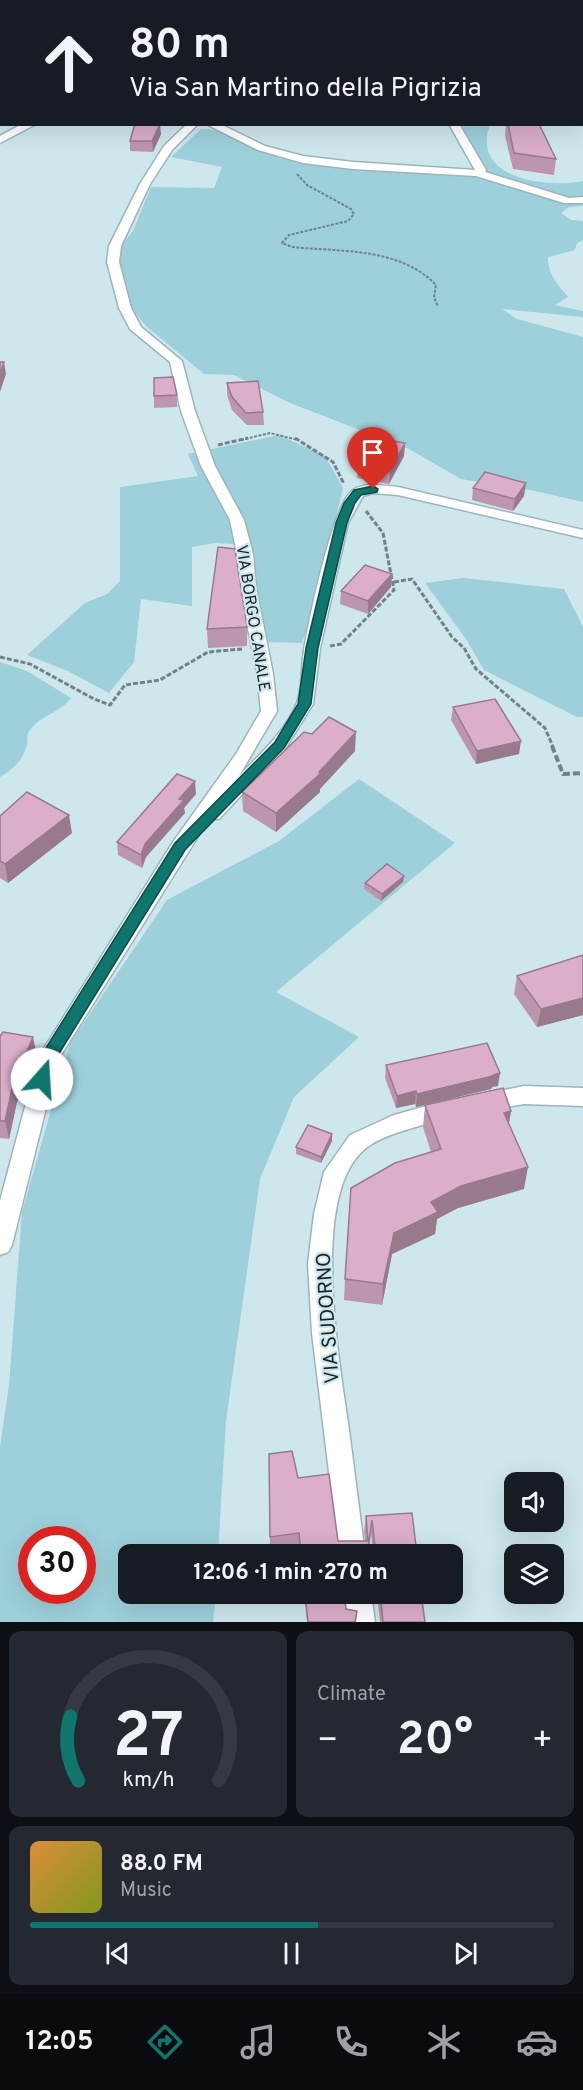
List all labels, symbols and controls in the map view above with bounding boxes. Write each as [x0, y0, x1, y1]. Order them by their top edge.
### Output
text: 80 m [129, 20, 230, 73]
icon: ahead [30, 24, 108, 102]
text: Via San Martino della Pigrizia [129, 72, 482, 106]
pin [347, 427, 398, 489]
icon: arrive [356, 436, 389, 469]
street label: VIA BORGO CANALE [231, 544, 273, 693]
position arrow [10, 1047, 74, 1111]
street label: VIA SUDORNO [311, 1251, 347, 1384]
map controls [504, 1472, 564, 1604]
button: sound [504, 1472, 564, 1532]
speed limit sign: 30 [18, 1526, 96, 1604]
button: layers [504, 1544, 564, 1604]
text: 12:06 · 1 min · 270 m [193, 1560, 388, 1587]
text: Climate [317, 1682, 386, 1708]
text: 27 [112, 1700, 184, 1779]
text: 20° [397, 1713, 473, 1770]
text: − [317, 1721, 338, 1763]
text: + [532, 1721, 553, 1763]
text: km/h [122, 1767, 174, 1794]
text: 88.0 FM [120, 1851, 203, 1878]
text: Music [120, 1878, 172, 1904]
icon: previous [101, 1937, 134, 1970]
icon: pause [275, 1937, 308, 1970]
icon: next [449, 1937, 482, 1970]
icon: directions [144, 2021, 186, 2063]
icon: music [237, 2021, 279, 2063]
icon: phone [330, 2021, 372, 2063]
icon: climate [423, 2021, 465, 2063]
icon: car [516, 2021, 558, 2063]
text: 12:05 [25, 2025, 94, 2059]

